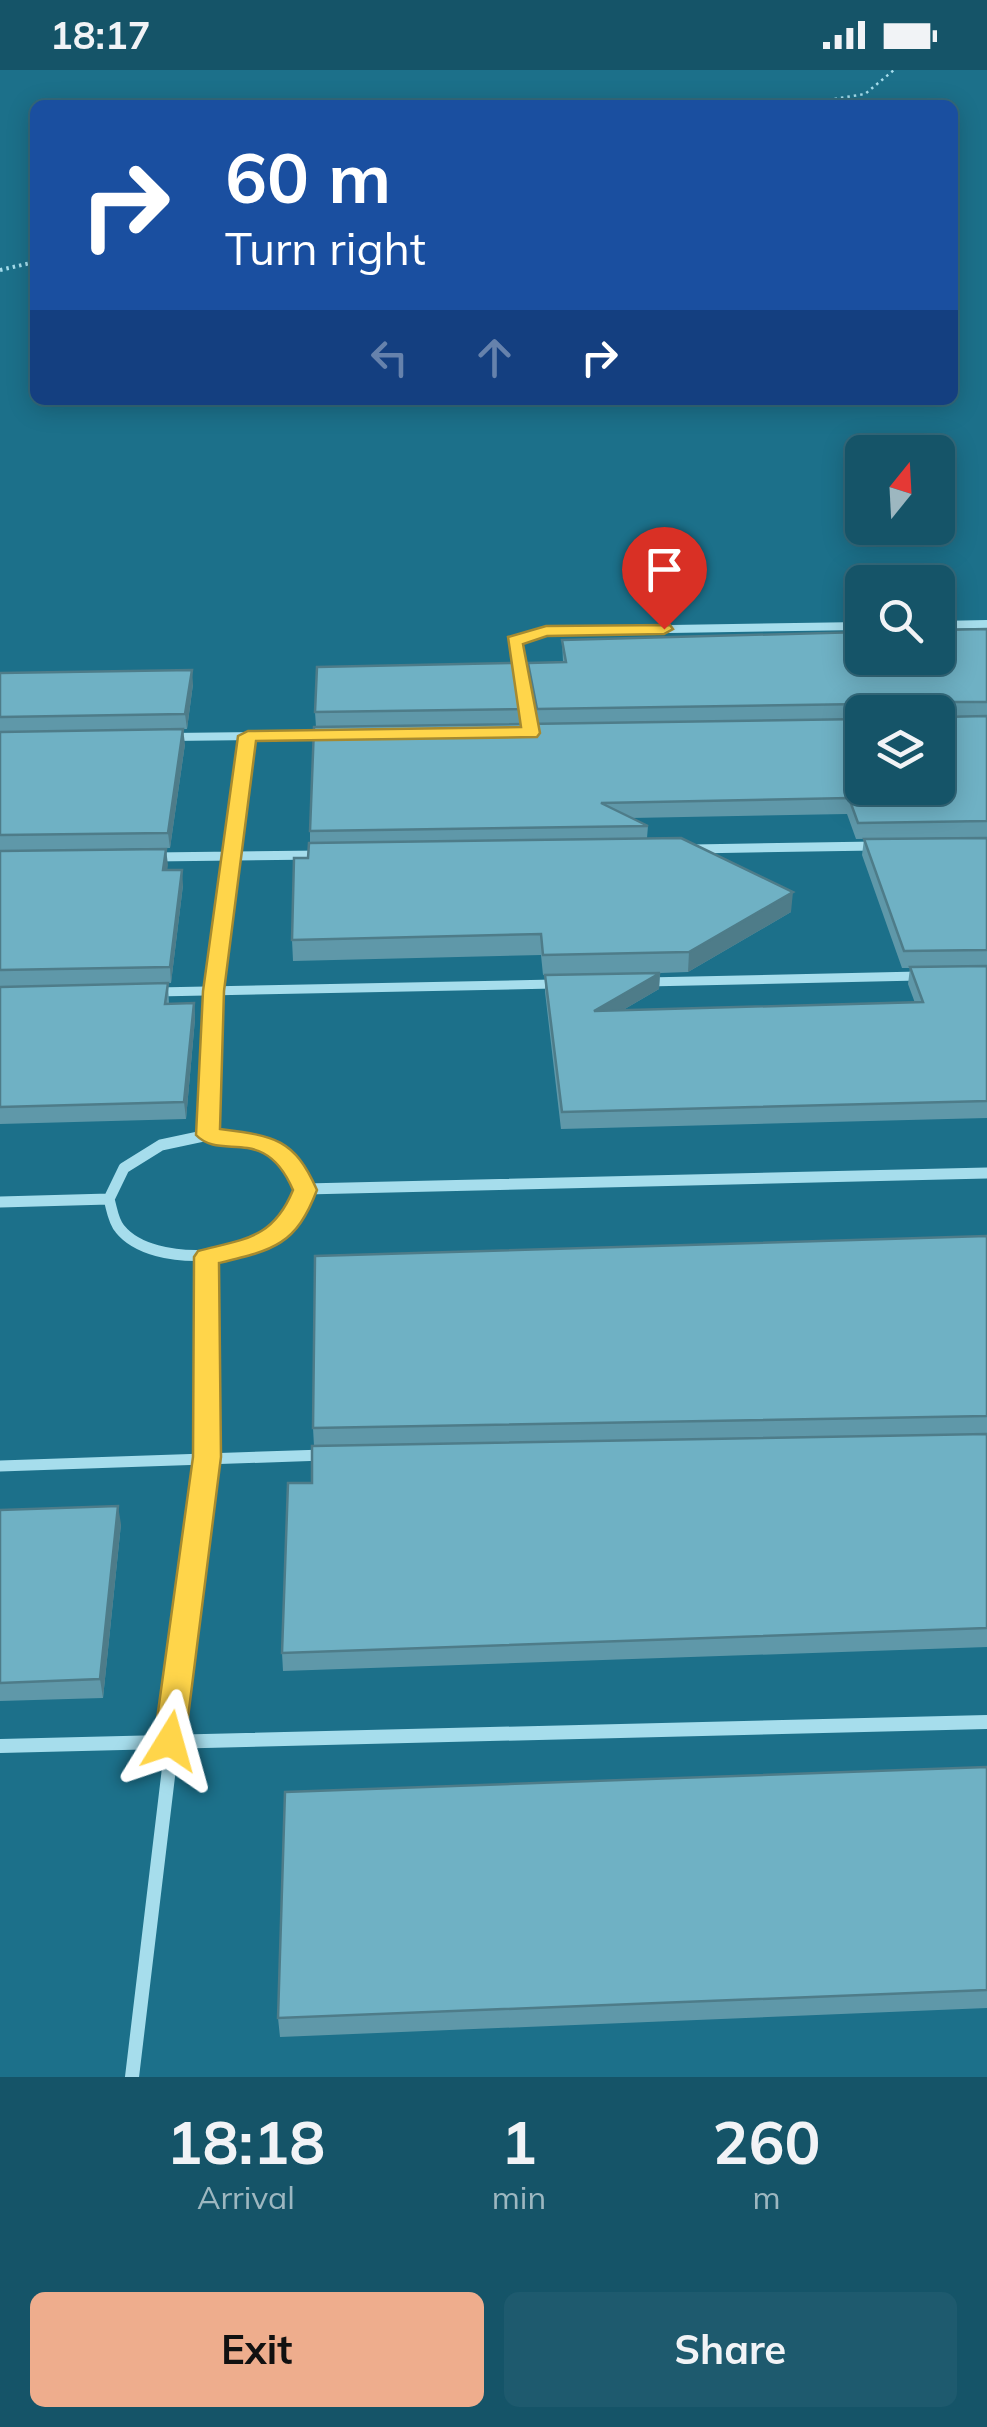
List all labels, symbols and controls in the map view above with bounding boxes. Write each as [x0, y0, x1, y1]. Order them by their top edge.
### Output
text: 18:17 [50, 11, 151, 59]
text: 60 m [225, 133, 391, 221]
icon: right [60, 140, 190, 270]
text: Turn right [225, 220, 426, 276]
icon: left [362, 330, 417, 385]
icon: ahead [467, 330, 522, 385]
icon: right [572, 330, 627, 385]
north arrow [845, 435, 955, 545]
map controls [845, 435, 955, 805]
pin [622, 527, 707, 630]
icon: arrive [637, 542, 692, 597]
button: search [845, 565, 955, 675]
button: layers [845, 695, 955, 805]
position arrow [118, 1689, 222, 1793]
text: 18:18 [166, 2104, 325, 2179]
text: 1 [501, 2104, 537, 2179]
text: 260 [713, 2104, 821, 2179]
text: Arrival [197, 2177, 295, 2217]
text: min [492, 2177, 546, 2217]
text: m [753, 2177, 781, 2217]
button: Exit [30, 2292, 484, 2407]
button: Share [504, 2292, 957, 2407]

